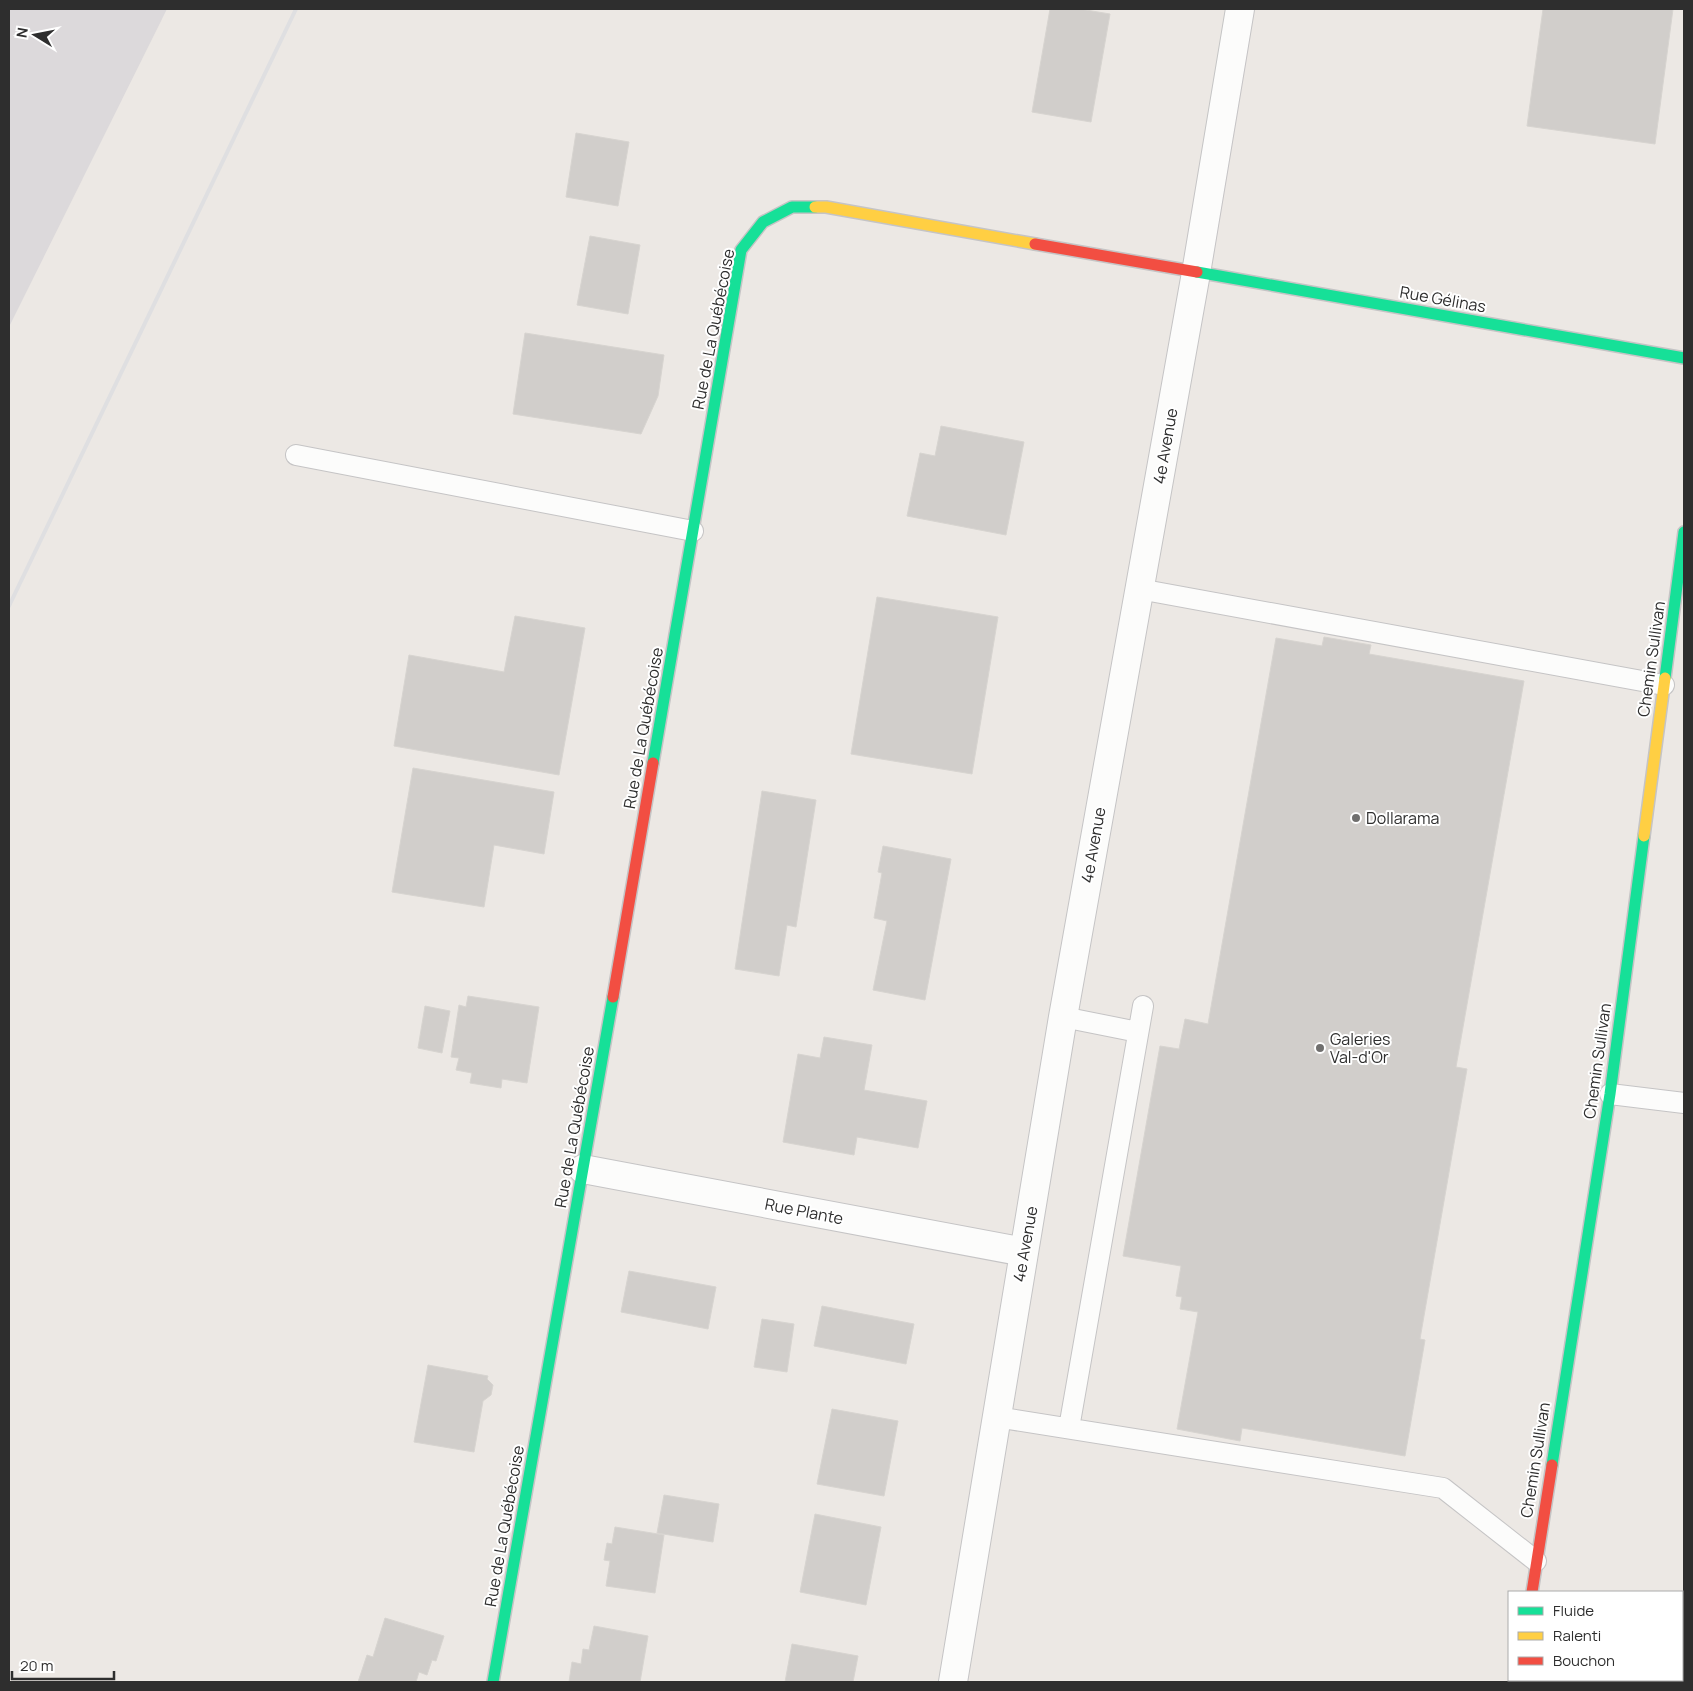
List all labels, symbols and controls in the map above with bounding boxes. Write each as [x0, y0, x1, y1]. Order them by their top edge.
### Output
north arrow [10, 10, 60, 60]
text: N [11, 26, 32, 39]
street label: Rue de La Québécoise [687, 247, 739, 411]
street label: Rue Gélinas [1398, 281, 1488, 317]
street label: 4e Avenue [1148, 406, 1182, 486]
street label: Chemin Sullivan [1632, 600, 1670, 718]
street label: Rue de La Québécoise [618, 646, 668, 810]
street label: 4e Avenue [1076, 805, 1110, 885]
place label: Dollarama [1366, 807, 1439, 829]
marker: Dollarama [1350, 812, 1362, 824]
street label: Chemin Sullivan [1578, 1002, 1616, 1120]
place label: Galeries Val-d'Or [1330, 1028, 1391, 1068]
marker: Galeries Val-d'Or [1314, 1042, 1326, 1054]
street label: Rue de La Québécoise [549, 1045, 599, 1209]
street label: Rue Plante [763, 1193, 845, 1229]
street label: 4e Avenue [1008, 1204, 1042, 1284]
street label: Chemin Sullivan [1515, 1401, 1555, 1519]
street label: Rue de La Québécoise [479, 1444, 529, 1608]
legend [1508, 1591, 1683, 1681]
text: Fluide [1553, 1600, 1594, 1621]
text: Ralenti [1553, 1625, 1601, 1646]
scale bar [12, 1648, 115, 1680]
text: Bouchon [1553, 1650, 1615, 1671]
text: 20 m [20, 1655, 53, 1676]

